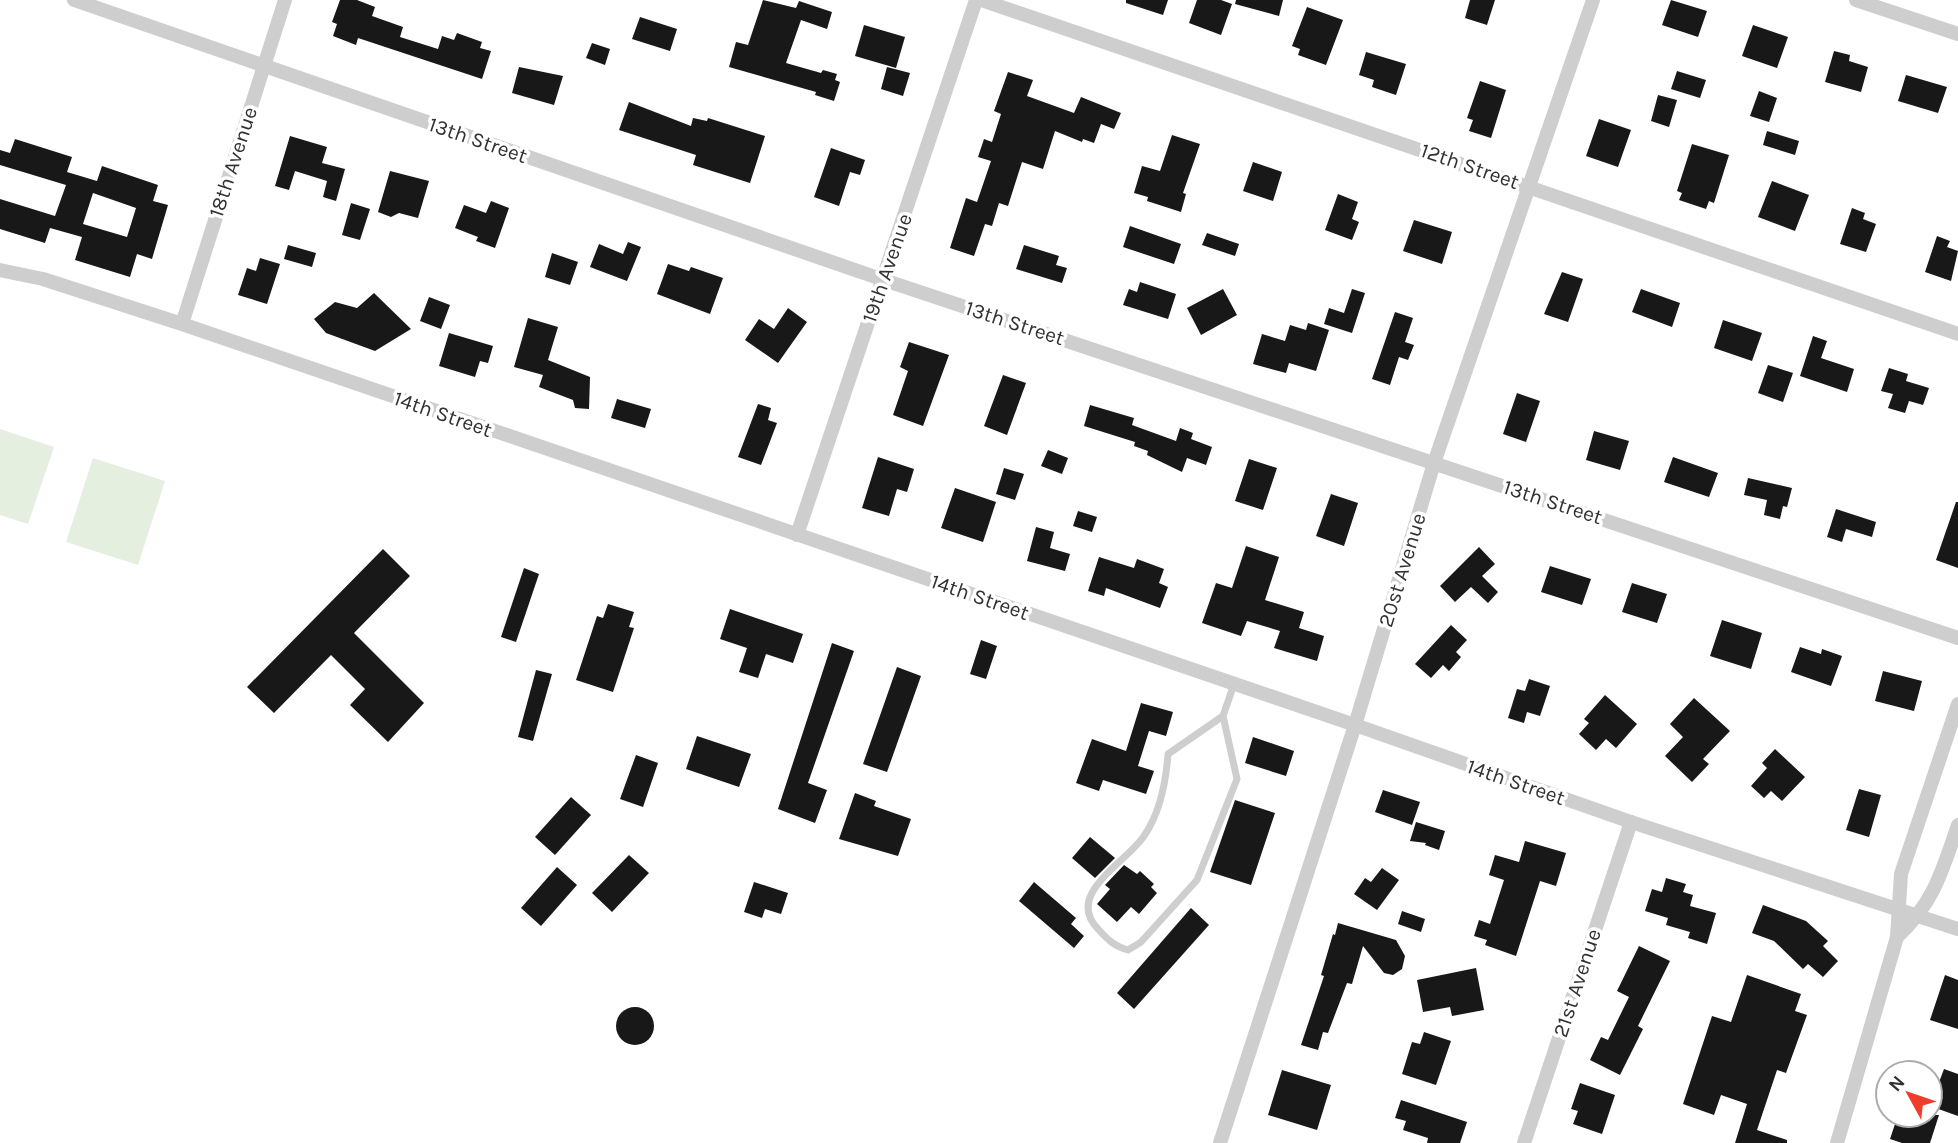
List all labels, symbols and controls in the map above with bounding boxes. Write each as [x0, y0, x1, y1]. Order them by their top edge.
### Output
street label: 18th Avenue [204, 104, 262, 220]
street label: 13th Street [426, 112, 530, 168]
street label: 12th Street [1418, 138, 1522, 194]
street label: 19th Avenue [857, 210, 917, 326]
street label: 13th Street [963, 296, 1068, 350]
street label: 14th Street [391, 386, 495, 442]
street label: 13th Street [1501, 475, 1606, 529]
street label: 20st Avenue [1373, 510, 1431, 630]
street label: 14th Street [928, 569, 1032, 625]
street label: 14th Street [1464, 754, 1568, 810]
street label: 21st Avenue [1548, 926, 1606, 1040]
north arrow [1874, 1059, 1944, 1129]
text: N [1884, 1071, 1910, 1096]

